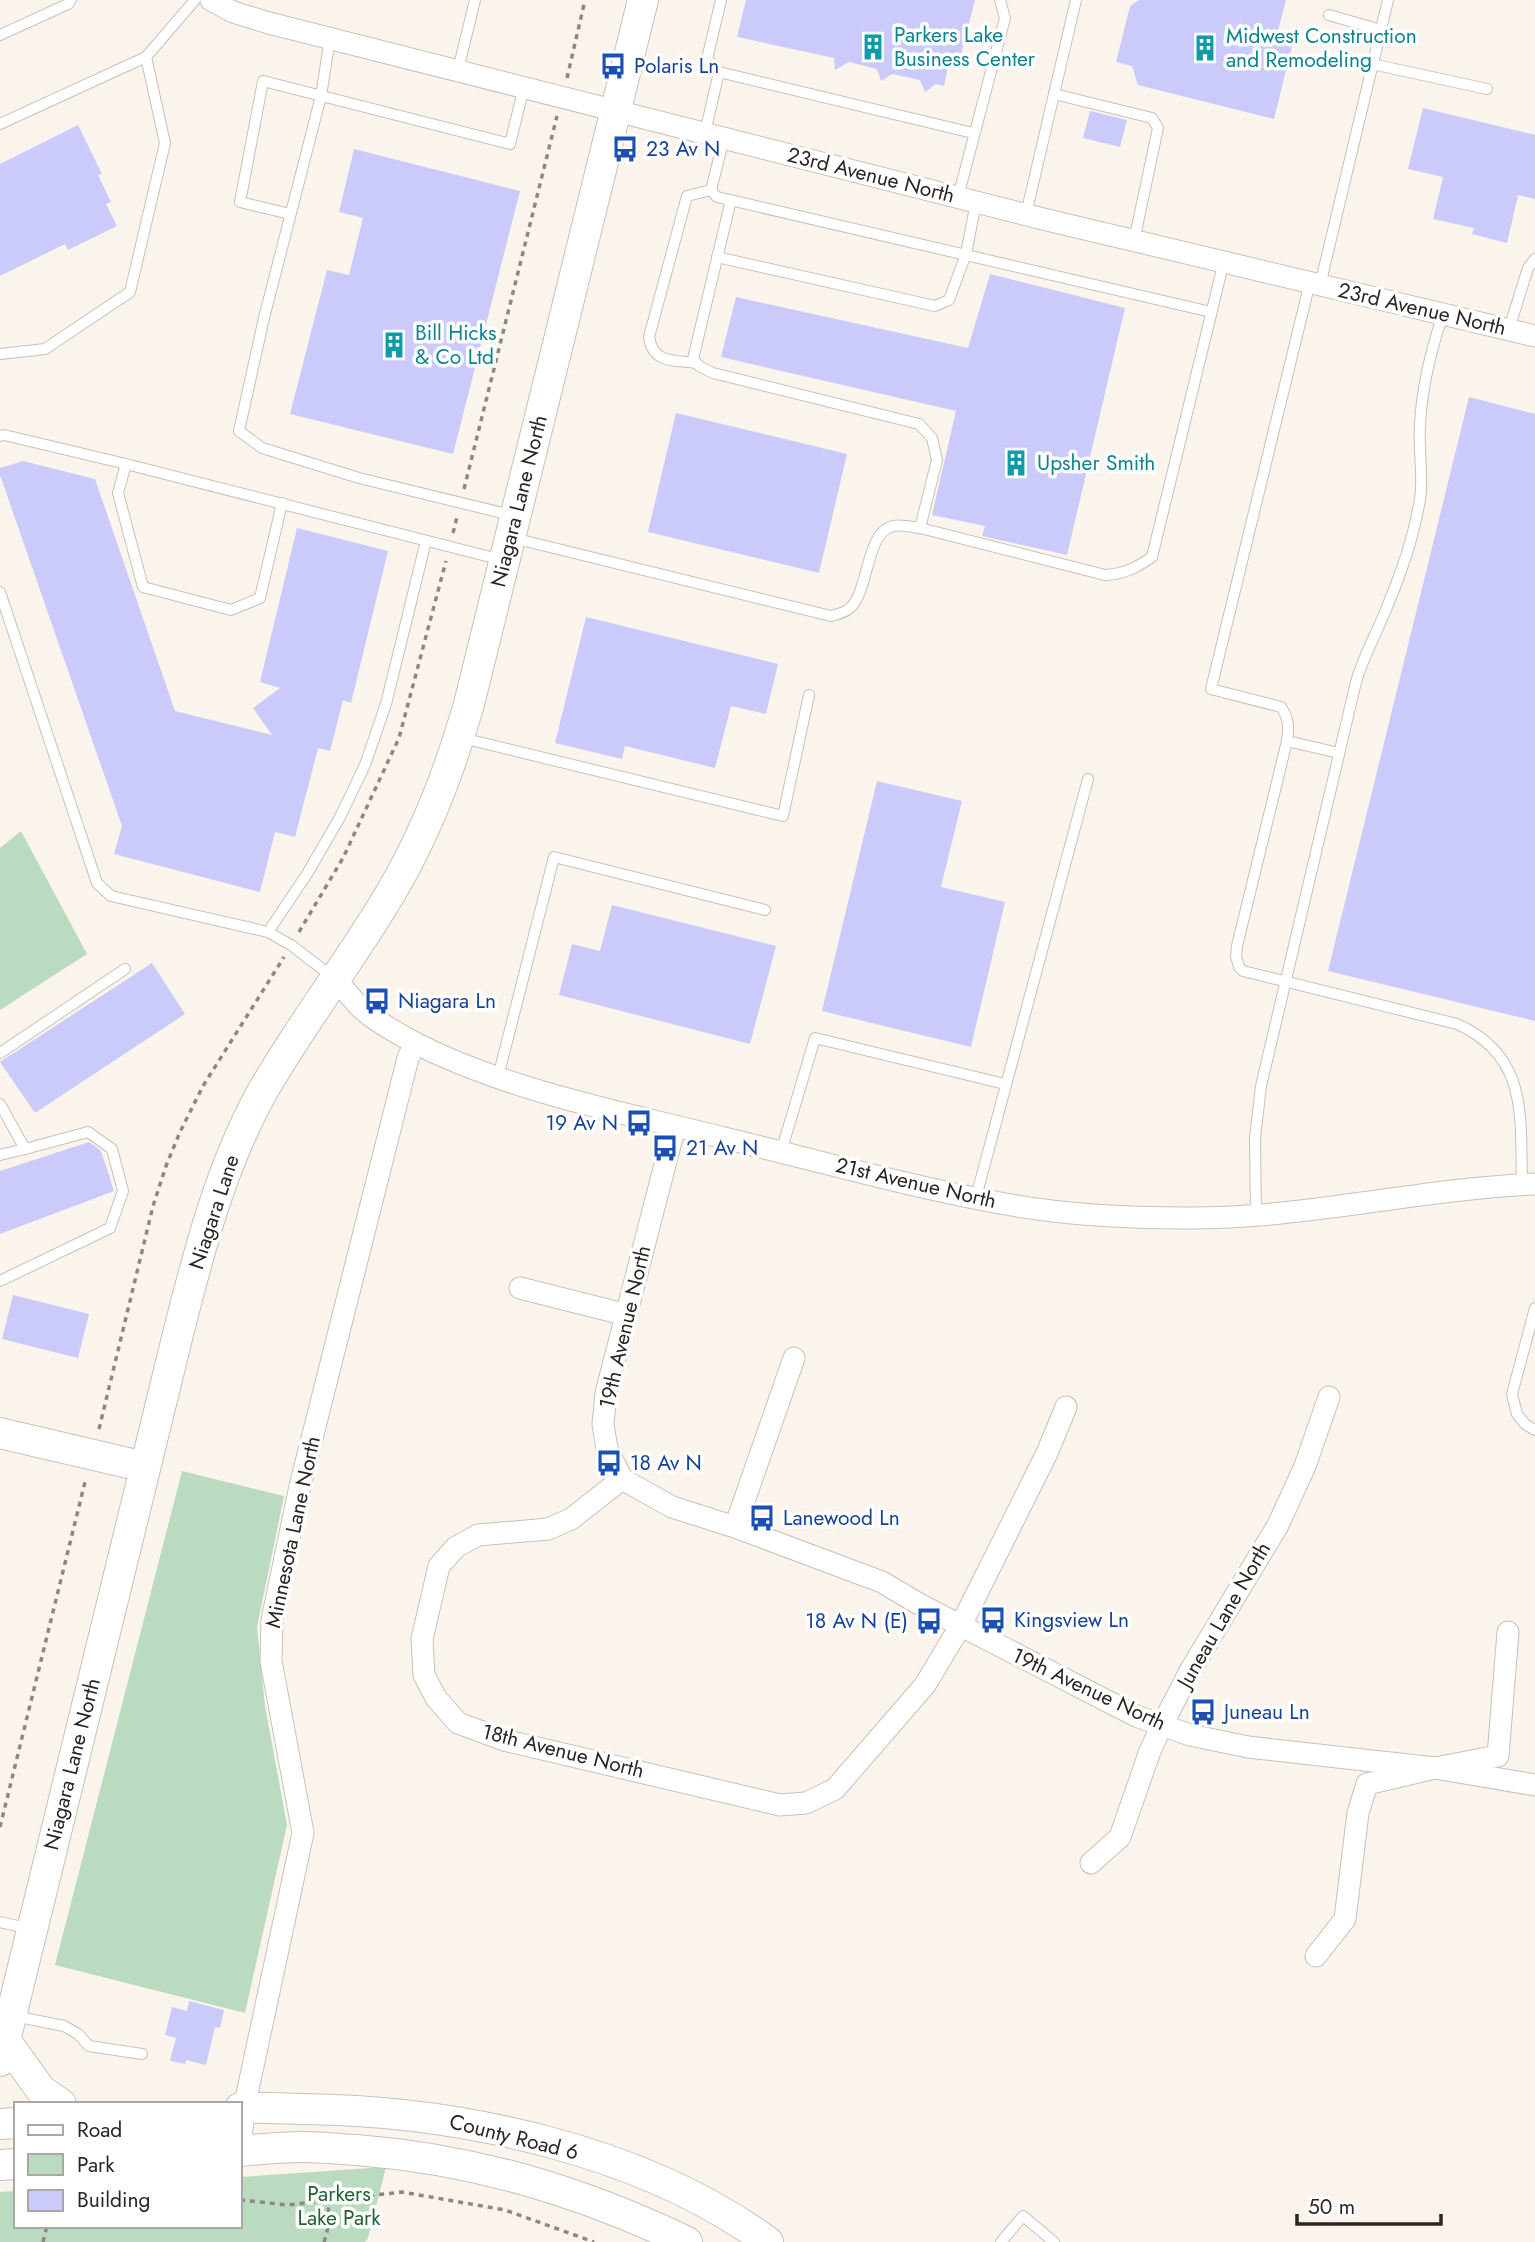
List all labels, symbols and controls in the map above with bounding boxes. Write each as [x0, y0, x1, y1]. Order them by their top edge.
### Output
place label: Parkers Lake Business Center [894, 20, 1036, 74]
place label: Midwest Construction and Remodeling [1226, 21, 1417, 75]
building icon: Parkers Lake Business Center [858, 32, 888, 62]
building icon: Midwest Construction and Remodeling [1190, 33, 1220, 63]
bus stop icon: Polaris Ln [598, 51, 628, 81]
place label: Polaris Ln [634, 51, 719, 81]
bus stop icon: 23 Av N [610, 134, 640, 164]
place label: 23 Av N [646, 134, 720, 164]
street label: 23rd Avenue North [784, 140, 958, 210]
street label: 23rd Avenue North [1335, 275, 1509, 343]
place label: Bill Hicks & Co Ltd [415, 318, 496, 372]
building icon: Bill Hicks & Co Ltd [379, 330, 409, 360]
street label: Niagara Lane North [483, 412, 555, 590]
building icon: Upsher Smith [1001, 448, 1031, 478]
place label: Upsher Smith [1037, 448, 1155, 478]
bus stop icon: Niagara Ln [362, 986, 392, 1016]
place label: Niagara Ln [398, 986, 496, 1016]
place label: 19 Av N [546, 1108, 618, 1138]
bus stop icon: 19 Av N [624, 1108, 654, 1138]
bus stop icon: 21 Av N [650, 1133, 680, 1163]
place label: 21 Av N [686, 1133, 758, 1163]
street label: 21st Avenue North [833, 1150, 999, 1216]
street label: Niagara Lane [181, 1151, 247, 1273]
street label: 19th Avenue North [592, 1242, 658, 1412]
street label: Minnesota Lane North [258, 1433, 328, 1631]
bus stop icon: 18 Av N [594, 1448, 624, 1478]
place label: 18 Av N [630, 1448, 702, 1478]
bus stop icon: Lanewood Ln [747, 1503, 777, 1533]
place label: Lanewood Ln [783, 1503, 900, 1533]
street label: Juneau Lane North [1169, 1536, 1278, 1696]
bus stop icon: Kingsview Ln [978, 1605, 1008, 1635]
place label: Kingsview Ln [1014, 1605, 1129, 1635]
place label: 18 Av N (E) [805, 1606, 908, 1636]
bus stop icon: 18 Av N (E) [914, 1606, 944, 1636]
street label: 19th Avenue North [1007, 1640, 1171, 1738]
street label: Niagara Lane North [36, 1675, 108, 1853]
bus stop icon: Juneau Ln [1188, 1697, 1218, 1727]
place label: Juneau Ln [1221, 1697, 1310, 1727]
street label: 18th Avenue North [479, 1716, 647, 1786]
legend [14, 2102, 242, 2228]
street label: County Road 6 [446, 2106, 582, 2168]
text: Road [77, 2115, 122, 2145]
text: Park [77, 2150, 115, 2180]
park label: Parkers Lake Park [297, 2179, 381, 2233]
scale bar [1297, 2182, 1440, 2226]
text: Building [77, 2185, 150, 2215]
text: 50 m [1308, 2192, 1355, 2222]

